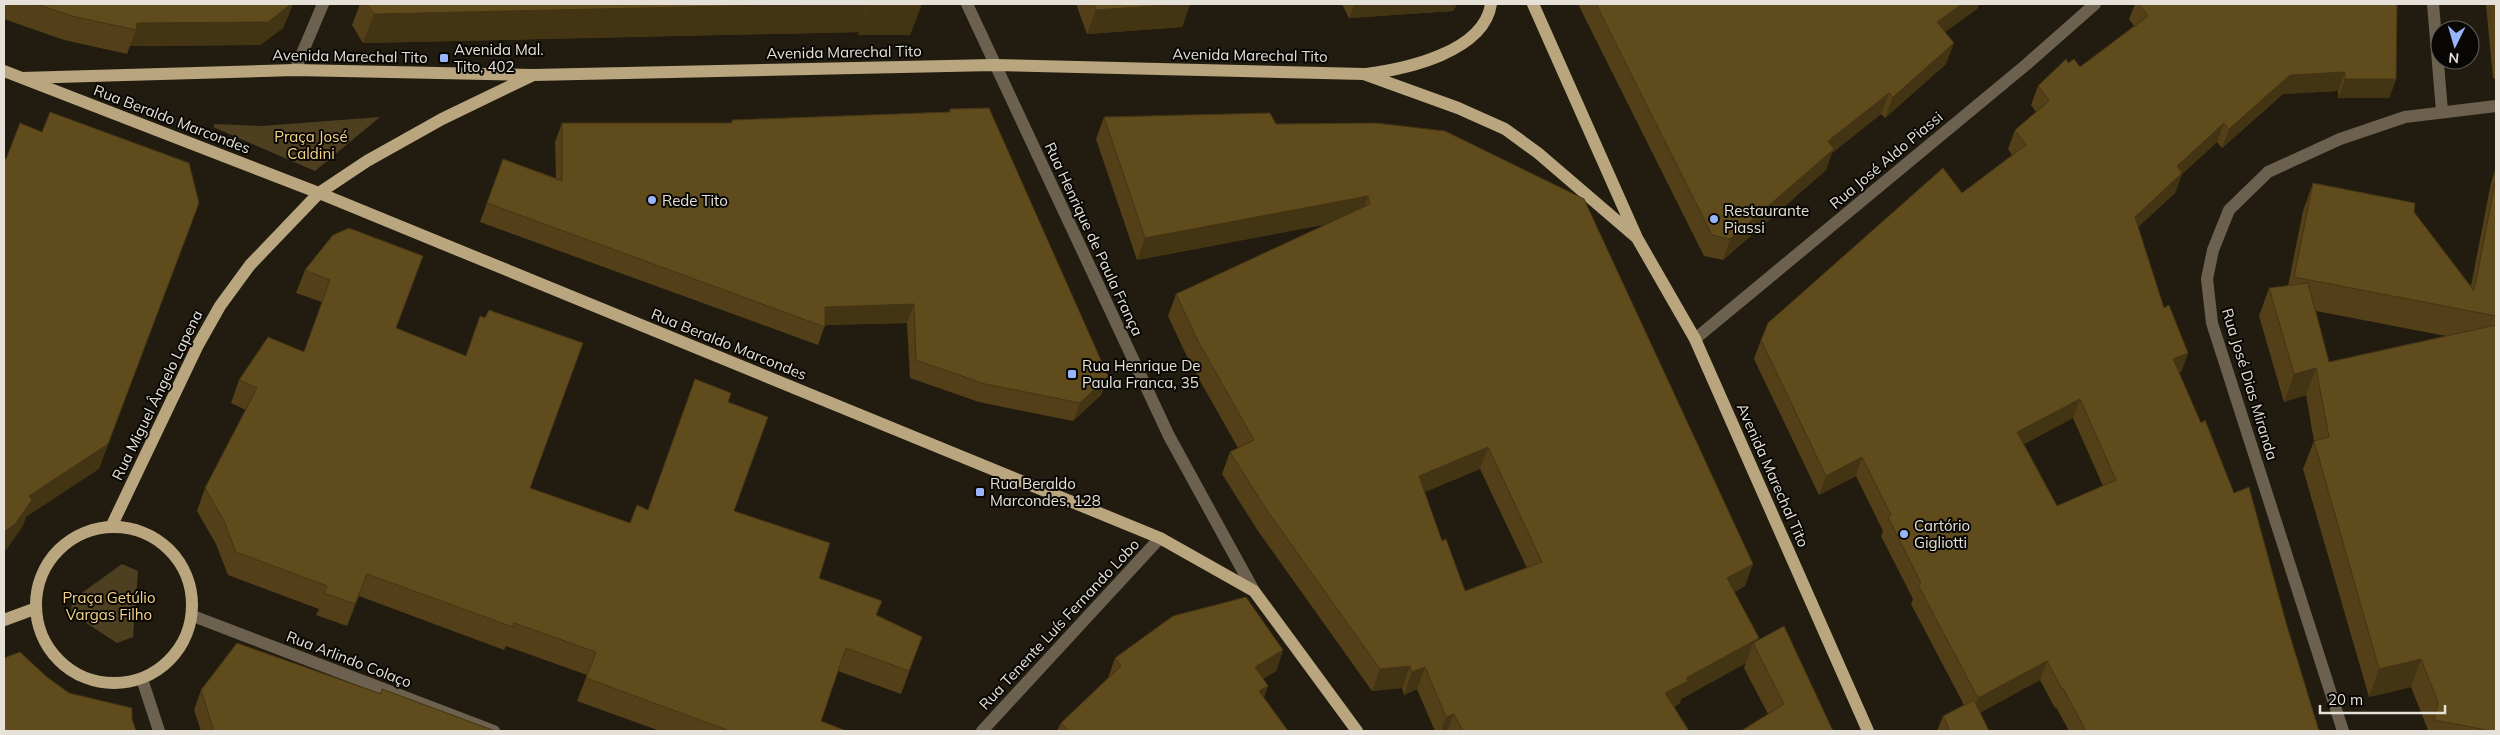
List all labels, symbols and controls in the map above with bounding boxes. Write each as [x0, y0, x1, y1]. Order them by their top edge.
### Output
north arrow [2430, 20, 2480, 70]
place label: Avenida Mal. Tito, 402 [454, 40, 544, 76]
street label: Avenida Marechal Tito [766, 41, 922, 63]
street label: Avenida Marechal Tito [1172, 44, 1328, 66]
street label: Avenida Marechal Tito [272, 45, 428, 67]
text: N [2448, 49, 2460, 67]
marker: Avenida Mal. Tito, 402 [438, 52, 450, 64]
street label: Rua Beraldo Marcondes [91, 80, 253, 158]
street label: Rua José Aldo Piassi [1826, 107, 1946, 213]
park label: Praça José Caldini [274, 127, 348, 163]
street label: Rua Henrique de Paula França [1041, 139, 1147, 339]
place label: Rede Tito [662, 191, 728, 210]
marker: Rede Tito [646, 194, 658, 206]
place label: Restaurante Piassi [1724, 201, 1809, 237]
marker: Restaurante Piassi [1708, 213, 1720, 225]
street label: Rua Beraldo Marcondes [648, 304, 810, 384]
street label: Rua José Dias Miranda [2218, 306, 2282, 462]
street label: Rua Miguel Ângelo Lapena [107, 307, 207, 483]
place label: Rua Henrique De Paula Franca, 35 [1082, 356, 1201, 392]
marker: Rua Henrique De Paula Franca, 35 [1066, 368, 1078, 380]
street label: Avenida Marechal Tito [1733, 400, 1813, 550]
place label: Rua Beraldo Marcondes, 128 [990, 474, 1101, 510]
marker: Rua Beraldo Marcondes, 128 [974, 486, 986, 498]
place label: Cartório Gigliotti [1914, 516, 1970, 552]
marker: Cartório Gigliotti [1898, 528, 1910, 540]
street label: Rua Tenente Luís Fernando Lobo [975, 535, 1143, 713]
park label: Praça Getúlio Vargas Filho [63, 588, 156, 624]
street label: Rua Arlindo Colaço [284, 626, 414, 692]
scale bar [2320, 682, 2445, 714]
text: 20 m [2328, 690, 2363, 709]

